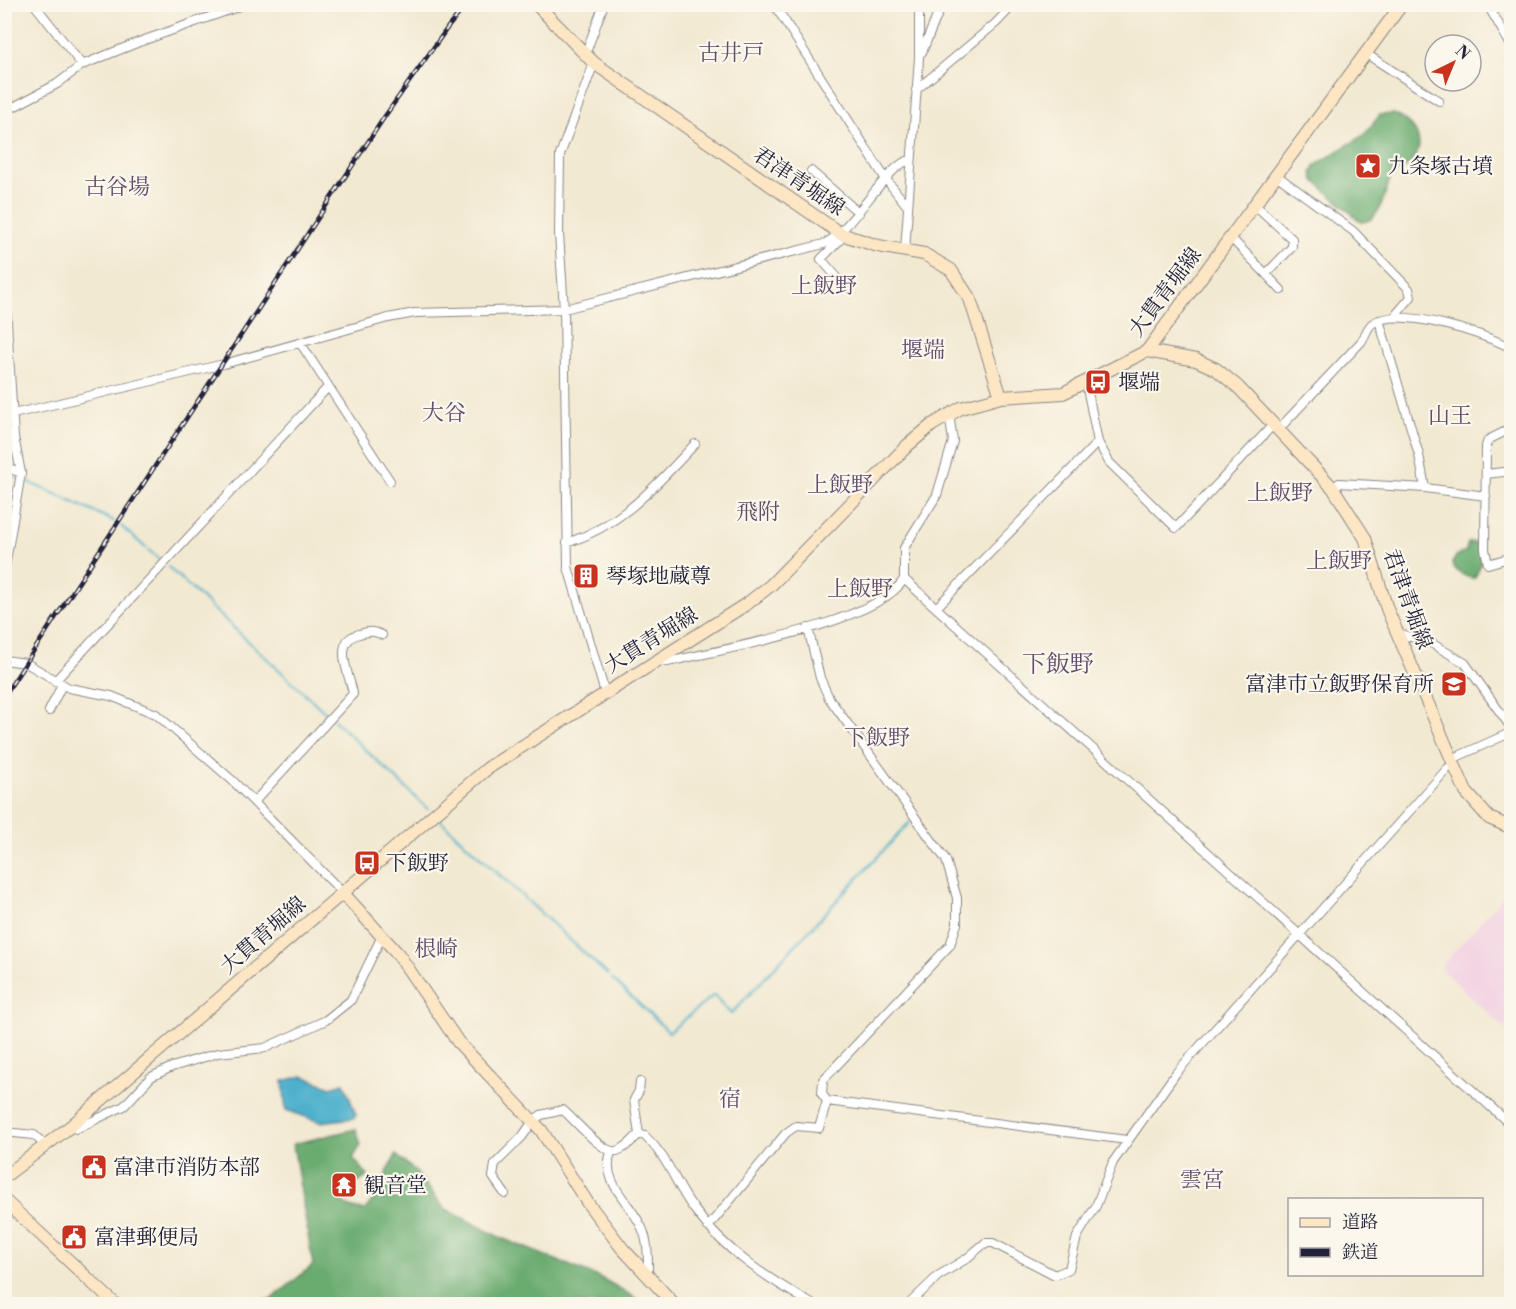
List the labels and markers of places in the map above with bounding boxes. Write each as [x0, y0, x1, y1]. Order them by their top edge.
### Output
place icon: 九条塚古墳 [1353, 151, 1383, 181]
place label: 九条塚古墳 [1388, 154, 1493, 180]
bus stop icon: 堰端 [1083, 367, 1113, 397]
place label: 堰端 [1118, 370, 1160, 396]
building icon: 琴塚地蔵尊 [571, 561, 601, 591]
place label: 琴塚地蔵尊 [606, 564, 711, 590]
school or university icon: 富津市立飯野保育所 [1439, 669, 1469, 699]
place label: 富津市立飯野保育所 [1245, 672, 1434, 698]
bus stop icon: 下飯野 [352, 848, 382, 878]
place label: 下飯野 [386, 851, 449, 877]
public building icon: 富津市消防本部 [79, 1152, 109, 1182]
place label: 富津市消防本部 [113, 1155, 260, 1181]
temple icon: 観音堂 [329, 1170, 359, 1200]
place label: 観音堂 [364, 1173, 427, 1199]
public building icon: 富津郵便局 [59, 1222, 89, 1252]
place label: 富津郵便局 [94, 1225, 199, 1251]

